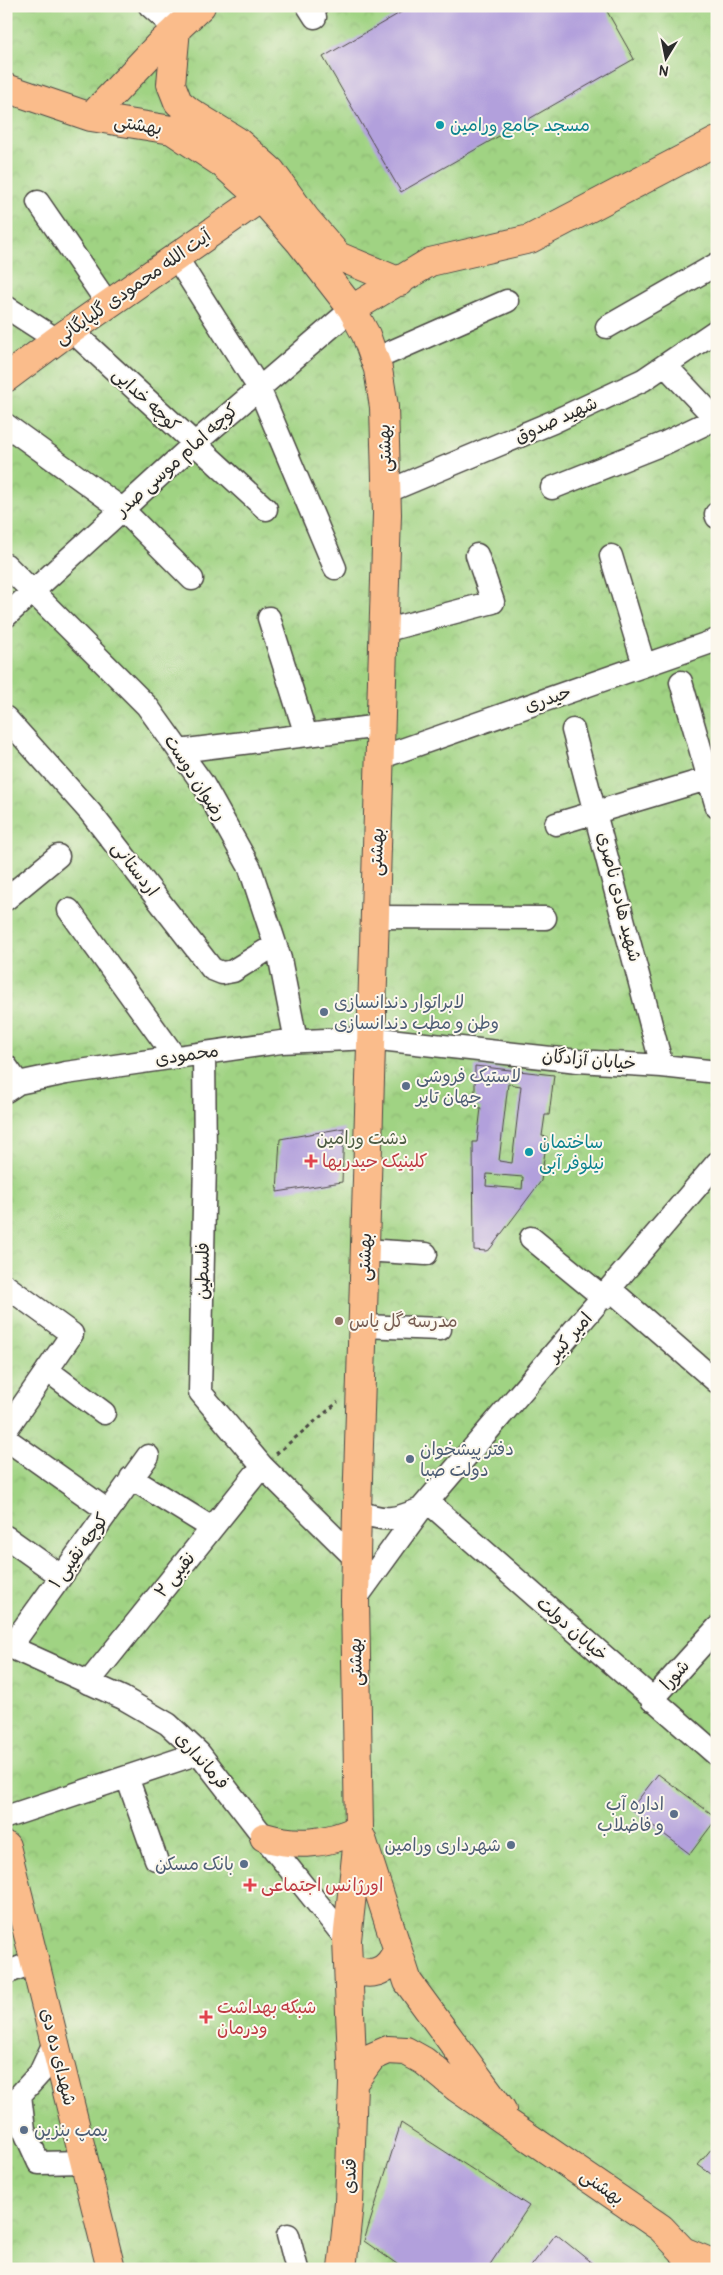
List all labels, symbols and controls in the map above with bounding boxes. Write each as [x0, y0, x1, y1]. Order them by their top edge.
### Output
north arrow [640, 32, 690, 82]
text: N [658, 61, 670, 80]
street label: بهشتی [112, 109, 164, 141]
place label: مسجد جامع ورامین [450, 114, 590, 138]
marker: مسجد جامع ورامین [434, 119, 446, 131]
street label: آیت الله محمودی گلپایگانی [50, 223, 217, 350]
street label: کوچه خدایی [107, 363, 185, 437]
street label: شهید صدوق [511, 391, 601, 449]
street label: کوچه امام موسی صدر [109, 398, 245, 524]
street label: بهشتی [373, 423, 397, 473]
street label: حیدری [522, 680, 574, 718]
street label: رضوان دوست [159, 731, 231, 825]
street label: بهشتی [365, 827, 389, 877]
street label: شهید هادی ناصری [592, 830, 646, 964]
street label: اردستانی [106, 837, 164, 901]
place label: لابراتوار دندانسازی وطن و مطب دندانسازی [334, 991, 499, 1035]
marker: لابراتوار دندانسازی وطن و مطب دندانسازی [318, 1006, 330, 1018]
street label: محمودی [154, 1039, 220, 1071]
street label: خیابان آزادگان [541, 1044, 637, 1076]
place label: لاستیک فروشی جهان تایر [414, 1065, 521, 1109]
marker: لاستیک فروشی جهان تایر [400, 1080, 412, 1092]
park label: دشت ورامین [316, 1127, 408, 1150]
place label: ساختمان نیلوفر آبی [539, 1131, 604, 1175]
marker: ساختمان نیلوفر آبی [523, 1146, 535, 1158]
place label: کلینیک حیدریها [322, 1150, 428, 1173]
marker: کلینیک حیدریها [304, 1154, 318, 1168]
street label: بهشتی [353, 1232, 377, 1282]
street label: فلسطین [191, 1242, 215, 1300]
street label: امیر کبیر [541, 1308, 598, 1368]
place label: مدرسه گل یاس [349, 1310, 458, 1333]
marker: مدرسه گل یاس [333, 1315, 345, 1327]
place label: دفتر پیشخوان دولت صبا [420, 1438, 514, 1482]
marker: دفتر پیشخوان دولت صبا [404, 1453, 416, 1465]
street label: کوچه نقیبی ۱ [44, 1509, 114, 1593]
street label: نقیبی ۲ [150, 1547, 200, 1603]
street label: خیابان دولت [531, 1592, 613, 1666]
street label: بهشتی [344, 1638, 368, 1686]
street label: شورا [655, 1655, 695, 1695]
street label: فرمانداری [170, 1727, 234, 1795]
place label: اداره آب و فاضلاب [597, 1793, 664, 1837]
marker: اداره آب و فاضلاب [668, 1808, 680, 1820]
place label: شهرداری ورامین [384, 1834, 501, 1857]
marker: شهرداری ورامین [505, 1839, 517, 1851]
place label: بانک مسکن [155, 1853, 234, 1876]
marker: بانک مسکن [238, 1858, 250, 1870]
place label: اورژانس اجتماعی [261, 1874, 383, 1897]
marker: اورژانس اجتماعی [243, 1878, 257, 1892]
place label: شبکه بهداشت ودرمان [217, 1996, 316, 2040]
street label: شهدای ده دی [35, 2006, 81, 2108]
marker: شبکه بهداشت ودرمان [199, 2010, 213, 2024]
place label: پمپ بنزین [34, 2119, 108, 2142]
marker: پمپ بنزین [18, 2124, 30, 2136]
street label: قندی [338, 2158, 362, 2194]
street label: بهشنی [576, 2164, 628, 2210]

